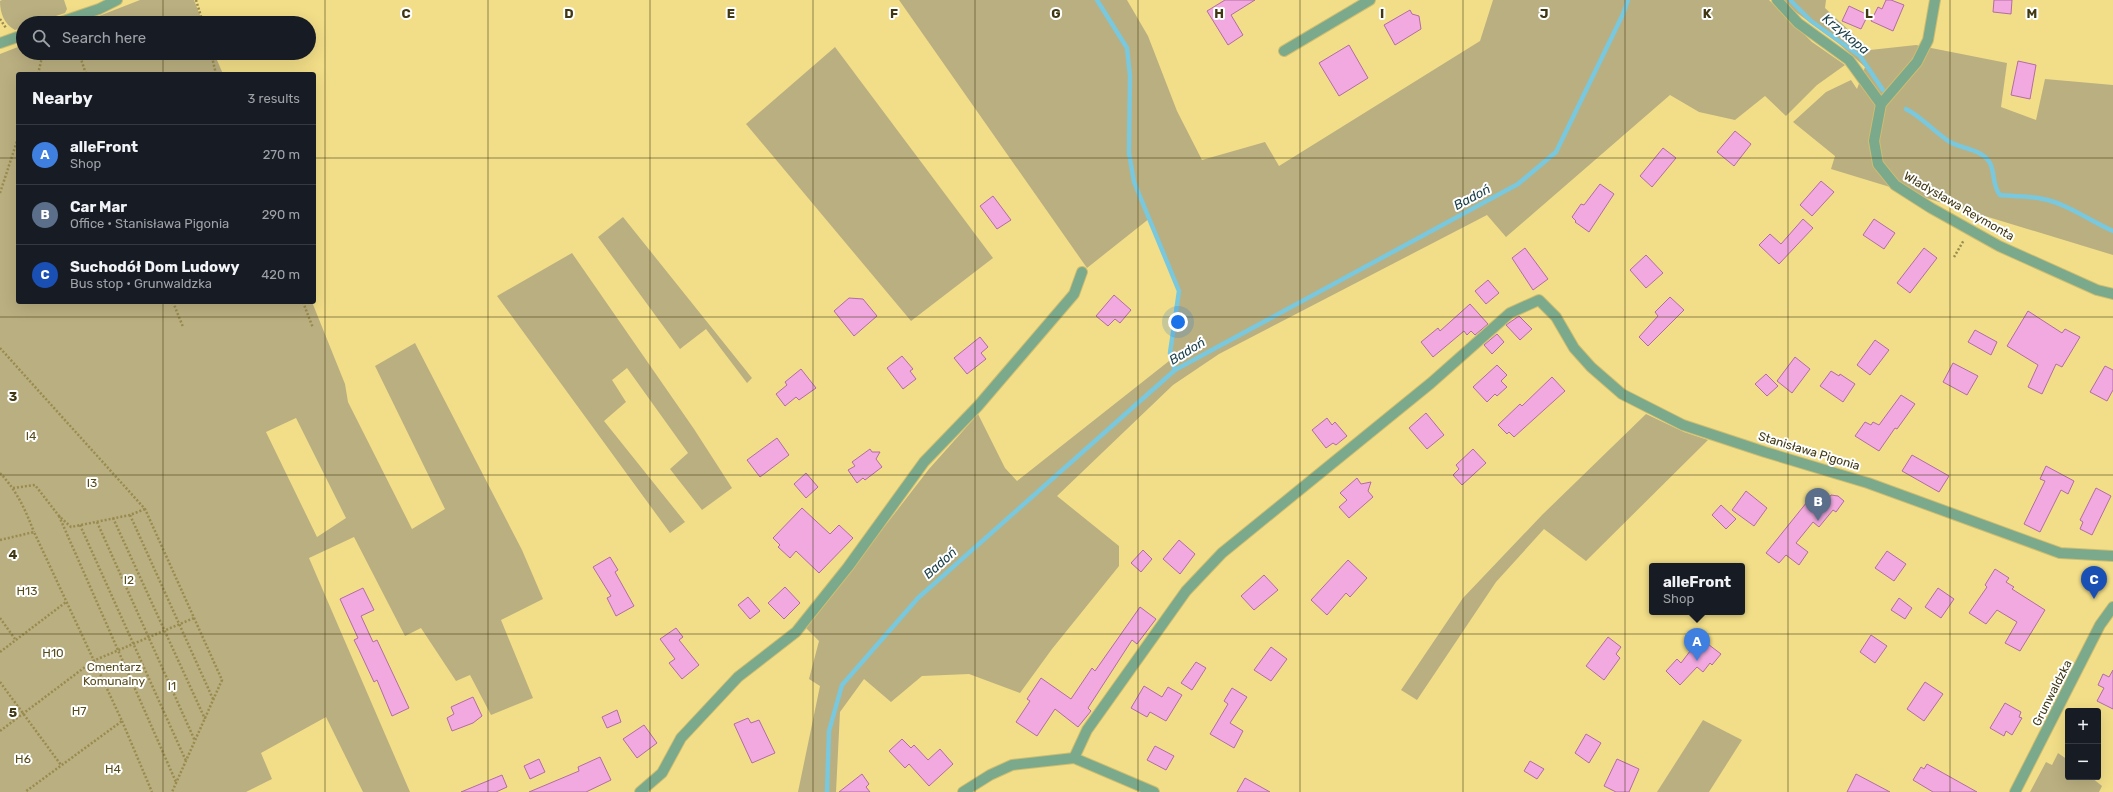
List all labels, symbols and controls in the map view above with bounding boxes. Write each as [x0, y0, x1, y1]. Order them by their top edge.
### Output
text: C [401, 6, 411, 21]
text: D [564, 6, 574, 21]
text: E [727, 6, 735, 21]
text: F [890, 6, 898, 21]
text: G [1051, 6, 1061, 21]
text: H [1214, 6, 1224, 21]
text: I [1380, 6, 1384, 21]
text: J [1540, 6, 1548, 21]
text: K [1703, 6, 1712, 21]
text: L [1865, 6, 1873, 21]
text: M [2027, 6, 2037, 21]
water label: Krzykopa [1820, 11, 1873, 58]
search box [16, 16, 316, 60]
icon: search [30, 27, 52, 49]
text: Search here [62, 29, 146, 47]
text: Nearby [32, 88, 93, 108]
text: 3 results [248, 91, 300, 106]
text: alleFront [70, 138, 138, 156]
text: A [40, 147, 50, 162]
text: 270 m [263, 147, 300, 162]
text: Shop [70, 156, 101, 171]
street label: Władysława Reymonta [1901, 169, 2017, 243]
water label: Badoń [1451, 181, 1493, 213]
text: Car Mar [70, 198, 127, 216]
text: B [40, 207, 50, 222]
text: 290 m [262, 207, 300, 222]
text: Office · Stanisława Pigonia [70, 216, 229, 231]
text: Suchodół Dom Ludowy [70, 258, 240, 276]
text: C [40, 267, 50, 282]
text: 420 m [261, 267, 300, 282]
text: Bus stop · Grunwaldzka [70, 276, 212, 291]
your location [1168, 312, 1188, 332]
water label: Badoń [1166, 334, 1208, 368]
text: 3 [9, 389, 18, 404]
park label: I4 [26, 429, 37, 443]
street label: Stanisława Pigonia [1757, 429, 1861, 473]
park label: I3 [87, 476, 97, 490]
pin: B [1805, 488, 1831, 521]
water label: Badoń [920, 544, 960, 582]
text: 4 [9, 547, 18, 562]
popup [1649, 563, 1745, 615]
pin: C [2081, 566, 2107, 599]
park label: I2 [124, 573, 134, 587]
text: alleFront [1663, 573, 1731, 591]
park label: H13 [17, 584, 37, 598]
text: Shop [1663, 591, 1694, 606]
pin: A [1684, 628, 1710, 661]
park label: H10 [42, 646, 64, 660]
street label: Grunwaldzka [2029, 658, 2075, 728]
park label: Cmentarz Komunalny [83, 660, 145, 688]
park label: I1 [168, 679, 176, 693]
park label: H7 [72, 704, 86, 718]
text: 5 [9, 705, 17, 720]
map controls [2065, 708, 2101, 780]
button: + [2065, 708, 2101, 744]
button: − [2065, 744, 2101, 780]
park label: H6 [15, 752, 31, 766]
park label: H4 [105, 762, 122, 776]

